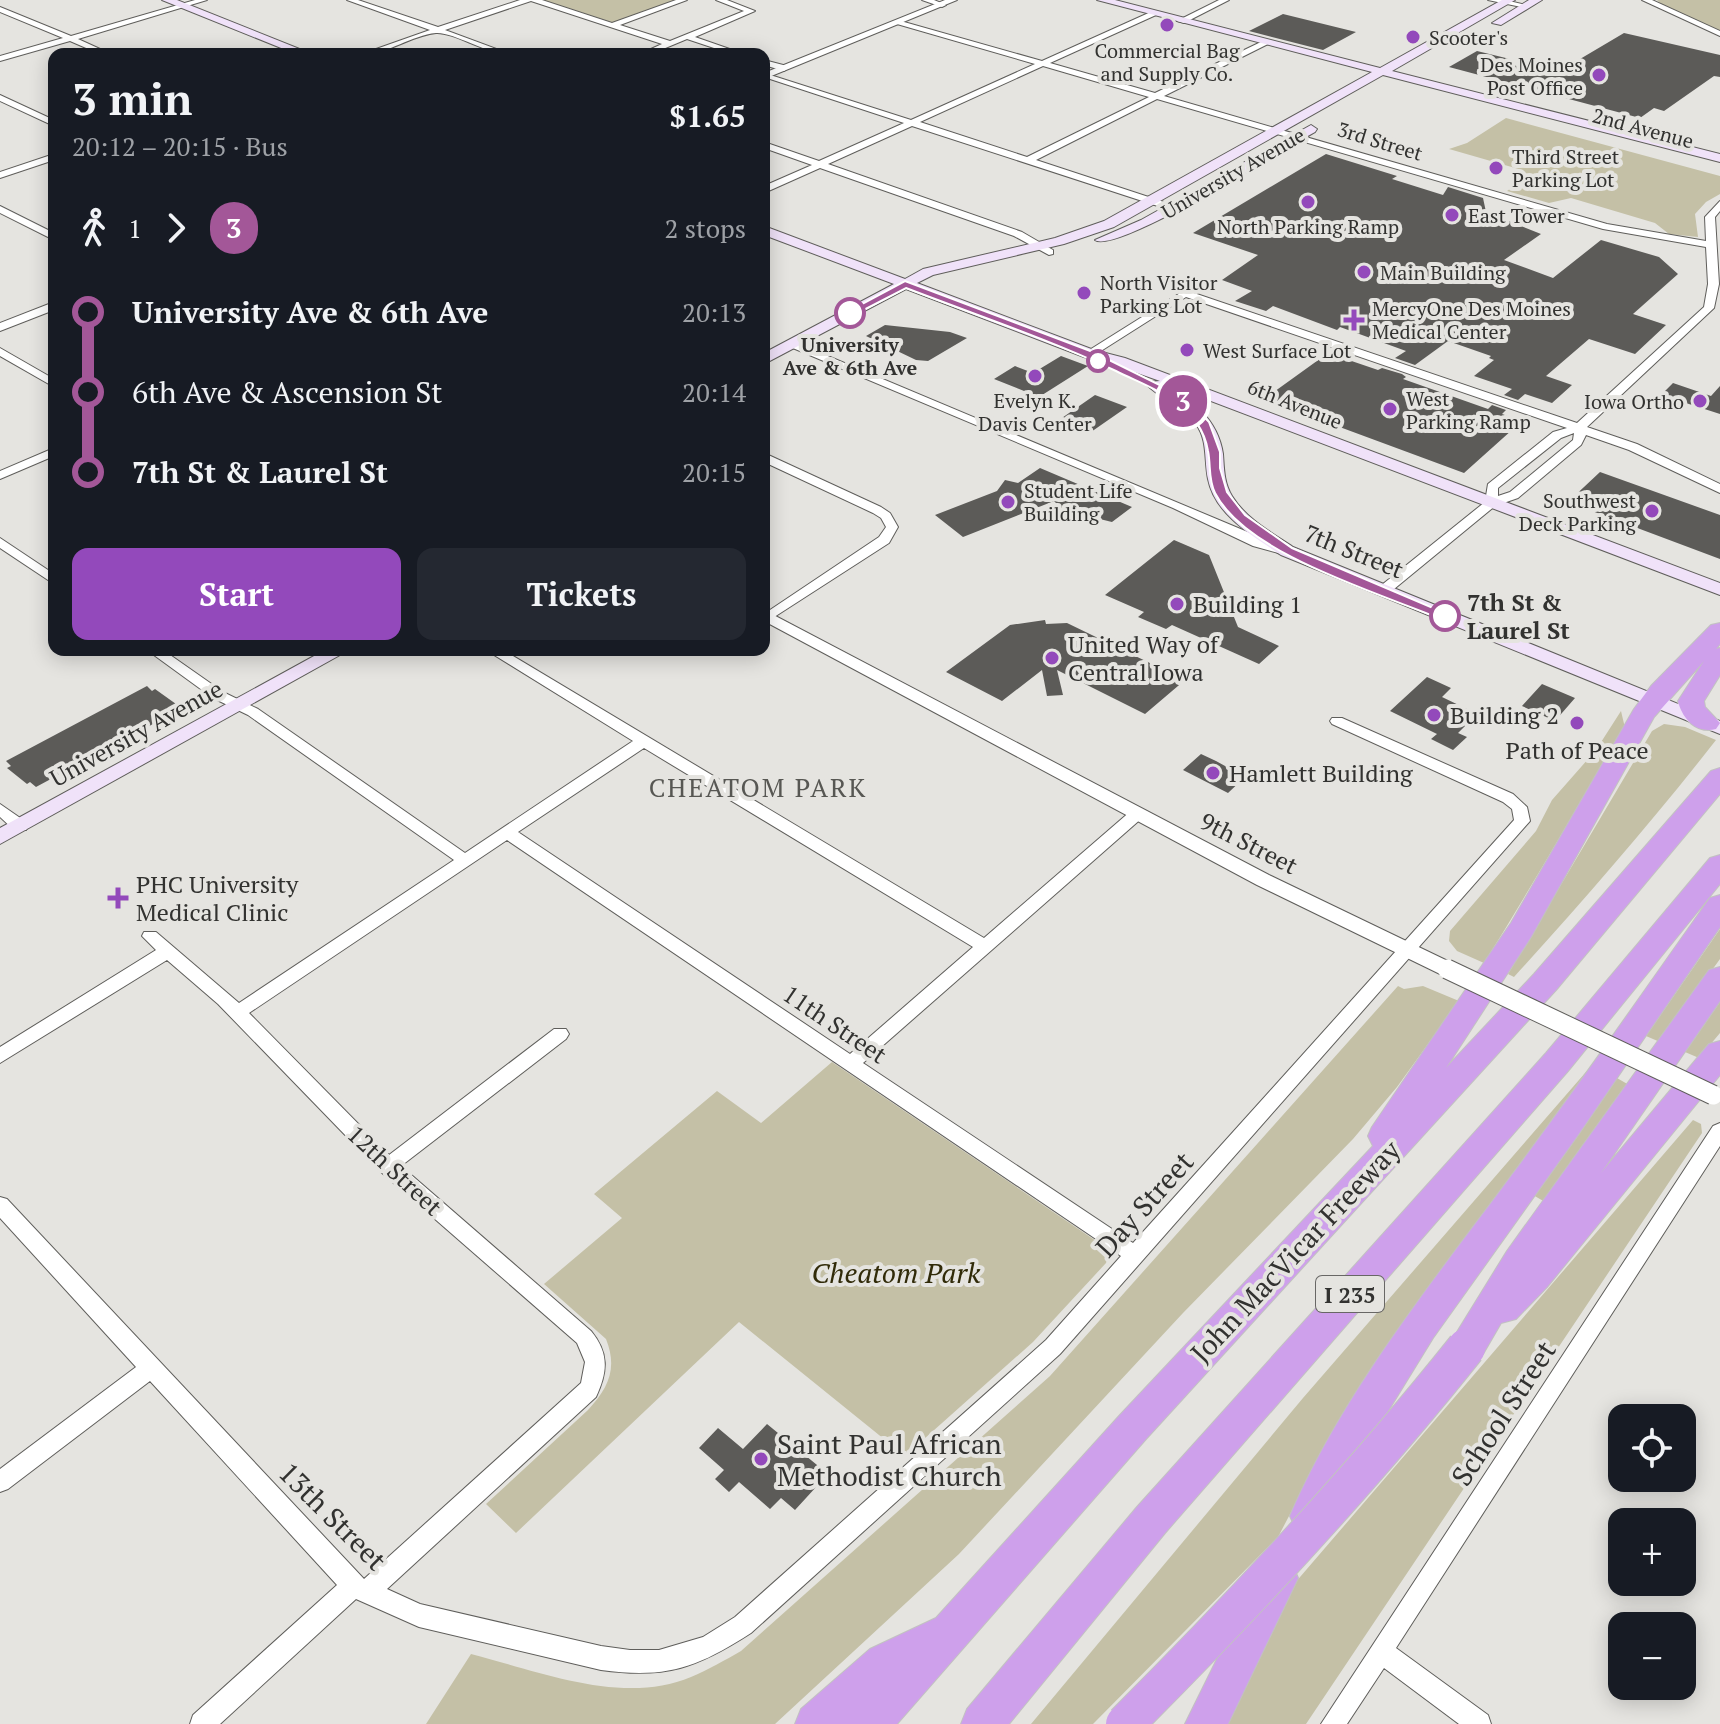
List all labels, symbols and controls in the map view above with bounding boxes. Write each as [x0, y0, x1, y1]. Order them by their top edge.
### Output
marker: Commercial Bag and Supply Co. [1158, 16, 1176, 34]
place label: Scooter's [1429, 24, 1508, 51]
marker: Scooter's [1404, 28, 1422, 46]
place label: Commercial Bag and Supply Co. [1095, 37, 1240, 87]
place label: Des Moines Post Office [1480, 51, 1583, 101]
marker: Des Moines Post Office [1590, 66, 1608, 84]
text: 3 min [72, 69, 192, 128]
text: $1.65 [669, 96, 746, 136]
street label: 2nd Avenue [1589, 102, 1697, 154]
street label: 3rd Street [1334, 115, 1426, 167]
street label: University Avenue [1157, 121, 1309, 225]
text: 20:12 – 20:15 · Bus [72, 129, 288, 163]
place label: Third Street Parking Lot [1512, 143, 1620, 193]
marker: Third Street Parking Lot [1487, 159, 1505, 177]
marker: North Parking Ramp [1299, 193, 1317, 211]
place label: East Tower [1468, 202, 1565, 229]
icon: walk [72, 206, 116, 250]
icon: forward [154, 206, 198, 250]
marker: East Tower [1443, 206, 1461, 224]
text: 3 [226, 209, 242, 246]
text: 1 [128, 211, 142, 245]
text: 2 stops [665, 211, 746, 245]
place label: North Parking Ramp [1217, 213, 1399, 240]
place label: Main Building [1380, 259, 1506, 286]
marker: Main Building [1355, 263, 1373, 281]
place label: North Visitor Parking Lot [1100, 269, 1218, 319]
marker: North Visitor Parking Lot [1075, 284, 1093, 302]
text: University Ave & 6th Ave [132, 292, 488, 332]
text: 20:13 [682, 295, 746, 329]
place label: MercyOne Des Moines Medical Center [1372, 295, 1571, 345]
marker: University Ave & 6th Ave [835, 298, 865, 328]
marker: MercyOne Des Moines Medical Center [1343, 309, 1365, 331]
place label: University Ave & 6th Ave [783, 331, 918, 381]
place label: West Surface Lot [1203, 337, 1352, 364]
marker: West Surface Lot [1178, 341, 1196, 359]
unlabelled marker [1087, 350, 1109, 372]
marker: Evelyn K. Davis Center [1026, 367, 1044, 385]
text: 6th Ave & Ascension St [132, 372, 442, 412]
street label: 6th Avenue [1244, 373, 1346, 435]
text: 20:14 [682, 375, 746, 409]
line badge: 3 [1157, 375, 1209, 427]
text: 3 [1175, 382, 1191, 419]
place label: West Parking Ramp [1406, 385, 1531, 435]
place label: Evelyn K. Davis Center [978, 387, 1092, 437]
place label: Iowa Ortho [1584, 388, 1684, 415]
marker: Iowa Ortho [1691, 392, 1709, 410]
marker: West Parking Ramp [1381, 400, 1399, 418]
text: 7th St & Laurel St [132, 452, 388, 492]
text: 20:15 [682, 455, 746, 489]
place label: Student Life Building [1024, 477, 1132, 527]
place label: Southwest Deck Parking [1519, 487, 1637, 537]
marker: Student Life Building [999, 493, 1017, 511]
marker: Southwest Deck Parking [1643, 502, 1661, 520]
street label: 7th Street [1300, 517, 1409, 585]
button: Start [72, 548, 401, 640]
button: Tickets [417, 548, 746, 640]
place label: 7th St & Laurel St [1467, 586, 1570, 646]
place label: Building 1 [1193, 588, 1302, 620]
marker: Building 1 [1168, 595, 1186, 613]
marker: 7th St & Laurel St [1430, 601, 1460, 631]
place label: United Way of Central Iowa [1068, 628, 1220, 688]
marker: United Way of Central Iowa [1043, 649, 1061, 667]
street label: University Avenue [44, 672, 228, 794]
place label: Building 2 [1450, 699, 1559, 731]
marker: Building 2 [1425, 706, 1443, 724]
marker: Path of Peace [1568, 714, 1586, 732]
place label: Path of Peace [1505, 734, 1649, 766]
place label: Hamlett Building [1229, 757, 1413, 789]
marker: Hamlett Building [1204, 764, 1222, 782]
district label: CHEATOM PARK [649, 770, 867, 804]
street label: 9th Street [1195, 805, 1303, 881]
place label: PHC University Medical Clinic [136, 868, 299, 928]
marker: PHC University Medical Clinic [107, 887, 129, 909]
street label: 11th Street [777, 978, 893, 1070]
street label: 12th Street [341, 1118, 449, 1222]
street label: John MacVicar Freeway [1182, 1131, 1409, 1370]
street label: Day Street [1087, 1143, 1202, 1265]
park label: Cheatom Park [812, 1254, 981, 1291]
road number: I 235 [1316, 1276, 1384, 1312]
street label: School Street [1442, 1333, 1564, 1492]
map controls [1608, 1404, 1696, 1700]
button: locate [1608, 1404, 1696, 1492]
place label: Saint Paul African Methodist Church [777, 1425, 1002, 1494]
marker: Saint Paul African Methodist Church [752, 1450, 770, 1468]
street label: 13th Street [271, 1454, 395, 1578]
button: + [1608, 1508, 1696, 1596]
button: − [1608, 1612, 1696, 1700]

